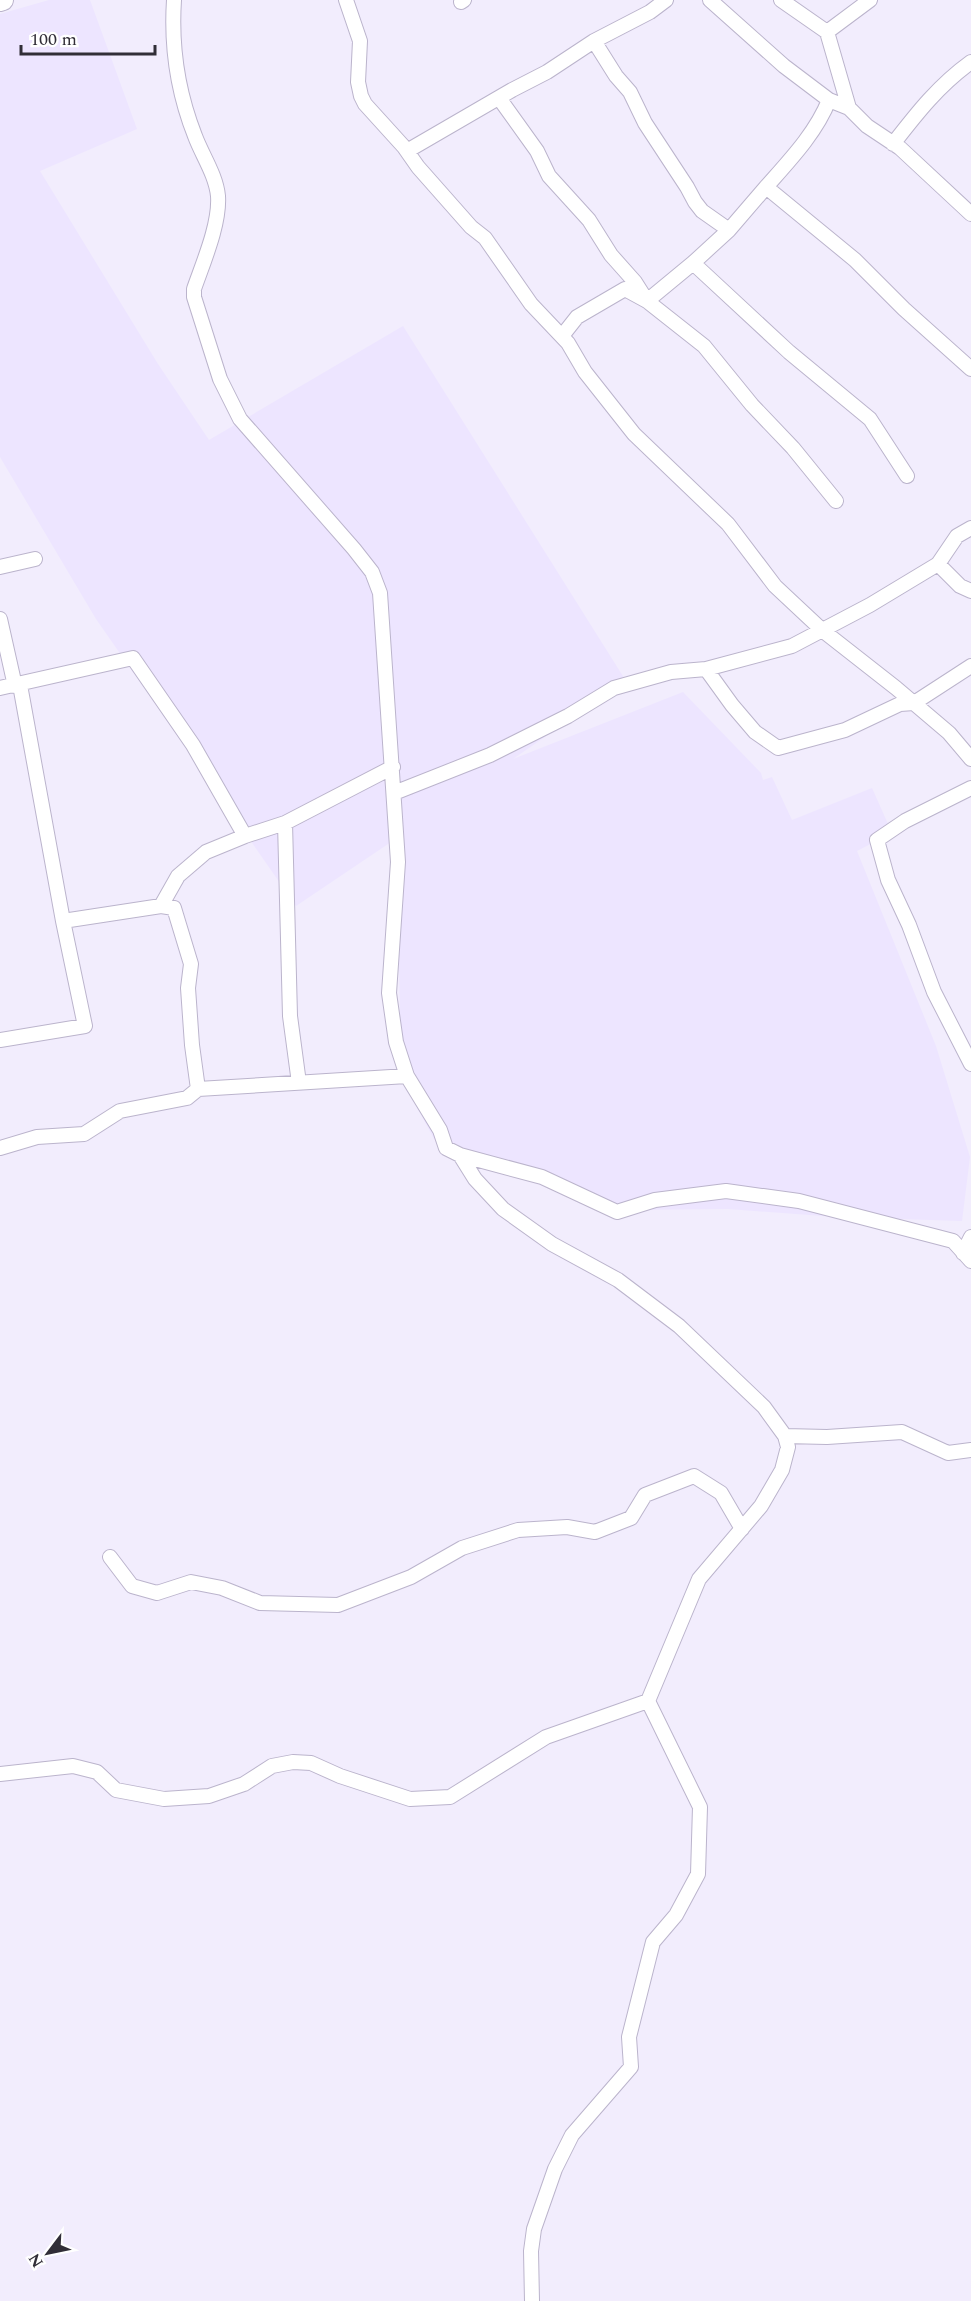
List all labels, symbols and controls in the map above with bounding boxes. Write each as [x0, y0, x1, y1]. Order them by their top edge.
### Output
scale bar [21, 18, 154, 56]
text: 100 m [30, 26, 77, 53]
north arrow [18, 2223, 78, 2283]
text: N [22, 2249, 50, 2272]

